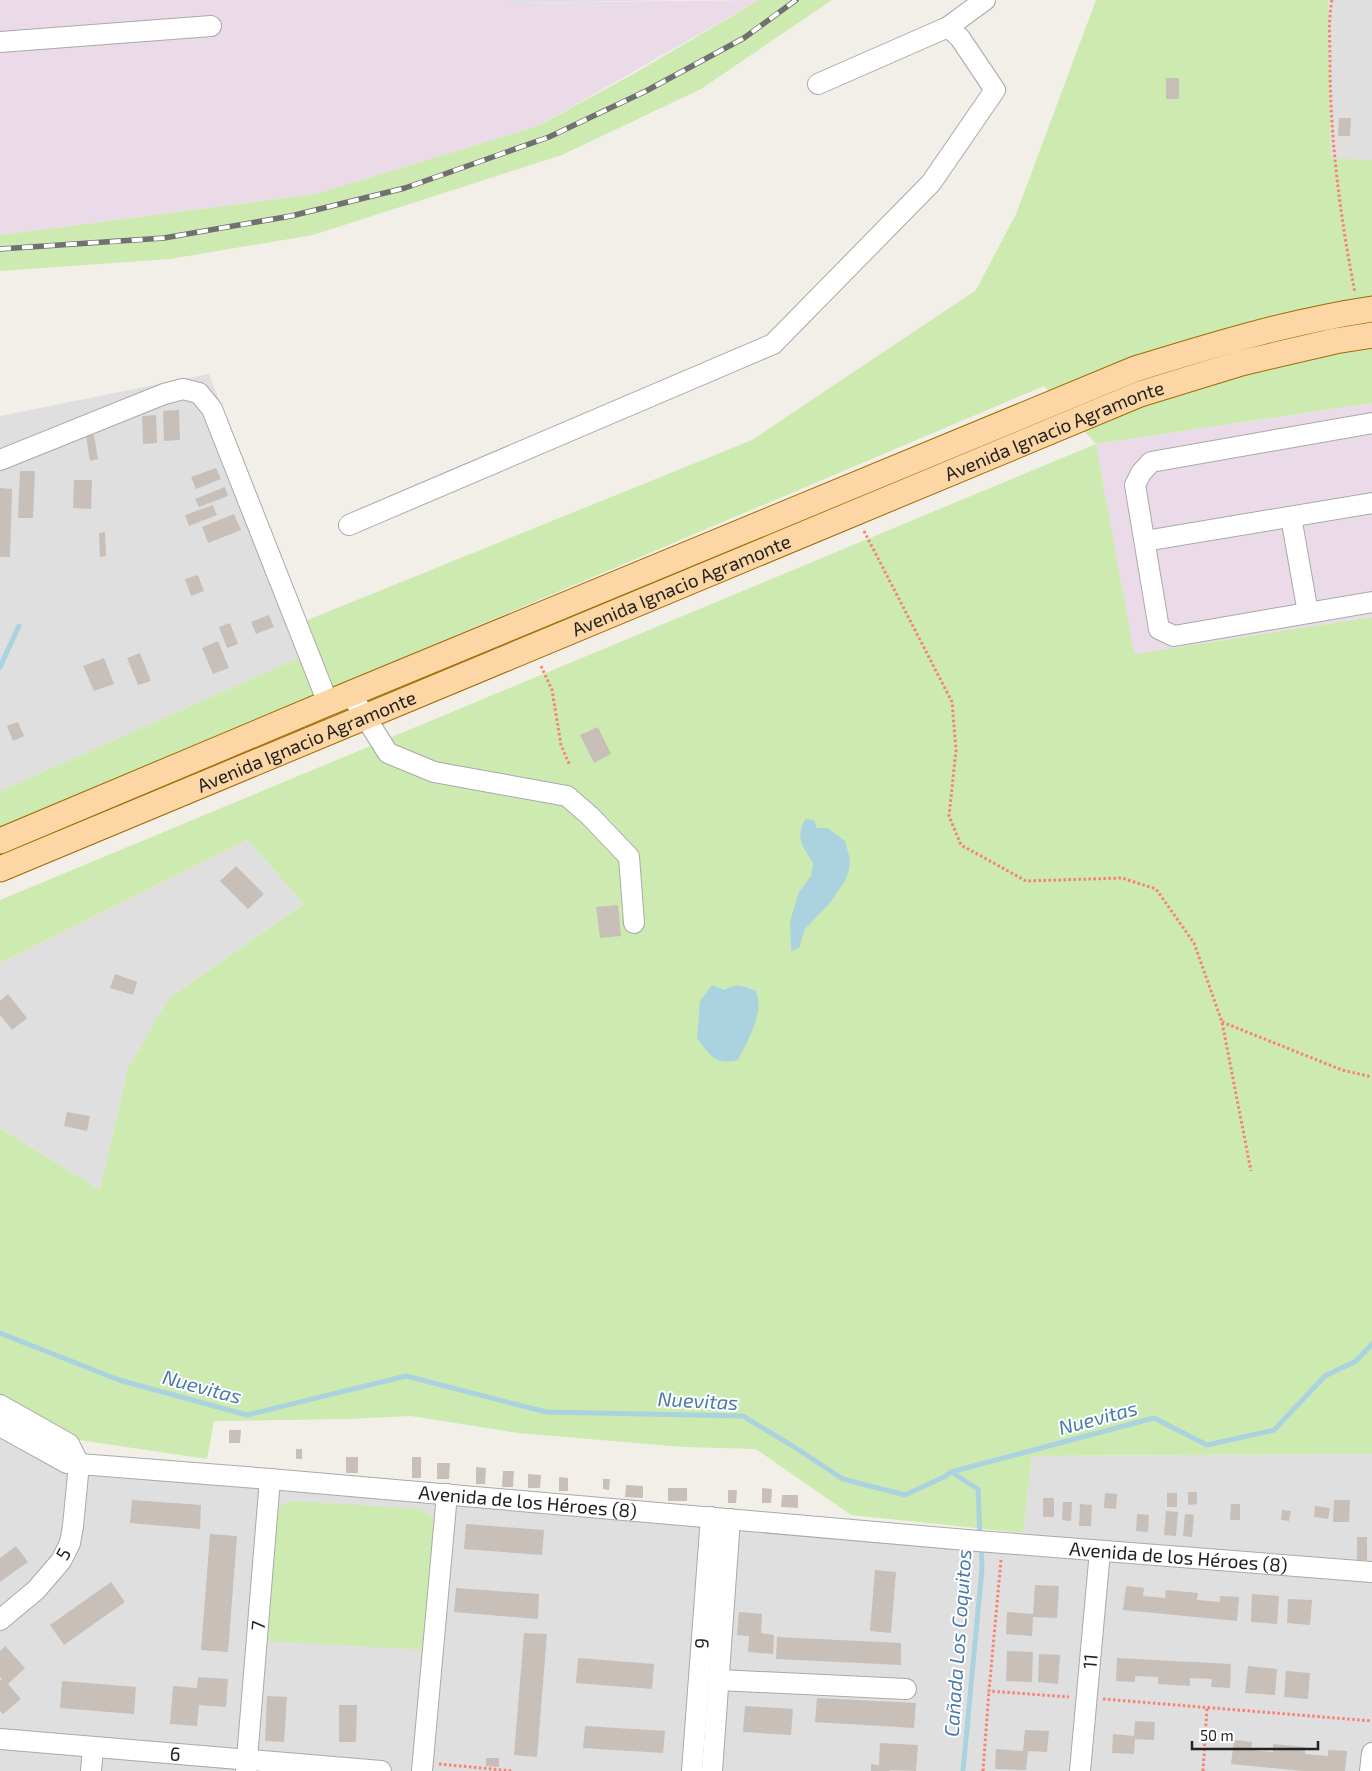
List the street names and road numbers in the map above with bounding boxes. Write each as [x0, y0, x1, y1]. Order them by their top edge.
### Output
street label: Avenida Ignacio Agramonte [941, 375, 1167, 485]
street label: Avenida Ignacio Agramonte [568, 529, 794, 641]
street label: Avenida Ignacio Agramonte [193, 685, 419, 797]
street label: Avenida de los Héroes (8) [418, 1480, 638, 1522]
street label: Avenida de los Héroes (8) [1068, 1536, 1289, 1576]
street label: 5 [50, 1544, 75, 1564]
street label: 7 [246, 1619, 269, 1631]
street label: 9 [689, 1637, 713, 1650]
street label: 11 [1077, 1653, 1102, 1670]
street label: 6 [169, 1741, 182, 1765]

